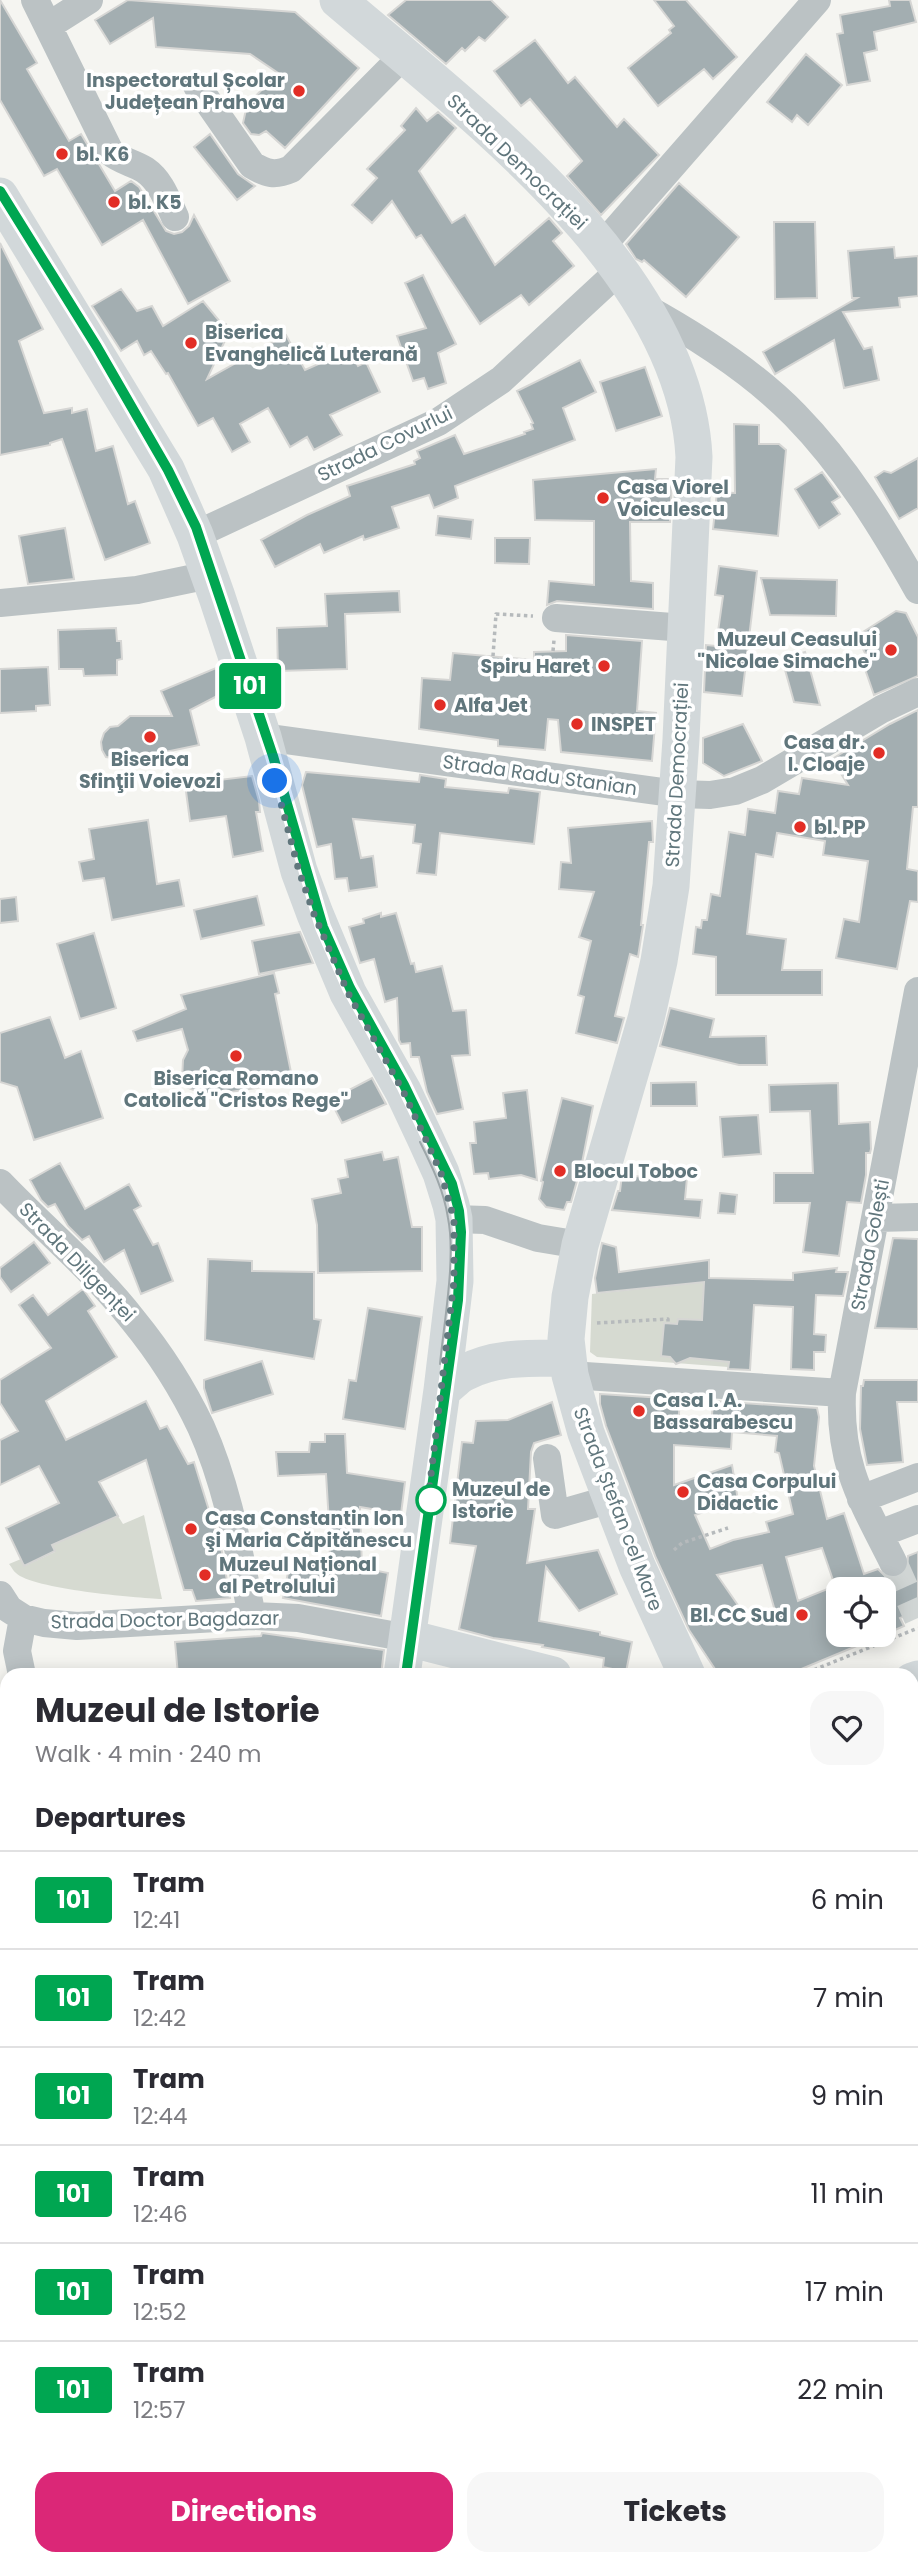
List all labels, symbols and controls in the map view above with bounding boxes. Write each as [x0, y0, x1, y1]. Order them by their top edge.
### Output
place label: Inspectoratul Școlar Județean Prahova [86, 67, 285, 116]
marker: Inspectoratul Școlar Județean Prahova [291, 83, 307, 99]
street label: Strada Democrației [441, 88, 593, 236]
place label: bl. K6 [76, 141, 129, 168]
marker: bl. K6 [54, 146, 70, 162]
place label: bl. K5 [128, 189, 182, 216]
marker: bl. K5 [106, 194, 122, 210]
place label: Biserica Evanghelică Luterană [205, 319, 418, 368]
marker: Biserica Evanghelică Luterană [183, 335, 199, 351]
street label: Strada Covurlui [313, 400, 457, 488]
place label: Casa Viorel Voiculescu [617, 474, 729, 523]
marker: Casa Viorel Voiculescu [595, 490, 611, 506]
place label: Muzeul Ceasului "Nicolae Simache" [697, 626, 877, 675]
marker: Muzeul Ceasului "Nicolae Simache" [883, 642, 899, 658]
place label: Spiru Haret [481, 653, 590, 680]
marker: Spiru Haret [596, 658, 612, 674]
line badge: 101 [210, 663, 290, 709]
text: 101 [233, 669, 267, 702]
street label: Strada Democrației [659, 682, 695, 868]
place label: Alfa Jet [454, 692, 528, 719]
marker: Alfa Jet [432, 697, 448, 713]
place label: INSPET [591, 711, 656, 738]
marker: INSPET [569, 716, 585, 732]
marker: Biserica Sfinţii Voievozi [142, 729, 158, 745]
place label: Casa dr. I. Cloaje [784, 729, 865, 778]
marker: Casa dr. I. Cloaje [871, 745, 887, 761]
place label: Biserica Sfinţii Voievozi [79, 746, 221, 795]
street label: Strada Radu Stanian [441, 748, 639, 802]
your location [257, 763, 292, 798]
place label: bl. PP [814, 814, 866, 841]
marker: bl. PP [792, 819, 808, 835]
marker: Biserica Romano Catolică "Cristos Rege" [228, 1048, 244, 1064]
place label: Biserica Romano Catolică "Cristos Rege" [124, 1065, 348, 1114]
place label: Blocul Toboc [574, 1158, 698, 1185]
marker: Blocul Toboc [552, 1163, 568, 1179]
street label: Strada Golești [844, 1177, 896, 1313]
street label: Strada Diligenței [13, 1196, 141, 1328]
place label: Casa I. A. Bassarabescu [653, 1387, 793, 1436]
street label: Strada Ștefan cel Mare [567, 1403, 669, 1615]
marker: Casa I. A. Bassarabescu [631, 1403, 647, 1419]
place label: Casa Corpului Didactic [697, 1468, 836, 1517]
place label: Muzeul de Istorie [452, 1476, 551, 1525]
marker: Casa Corpului Didactic [675, 1484, 691, 1500]
marker: Muzeul de Istorie [416, 1485, 446, 1515]
place label: Casa Constantin Ion şi Maria Căpitănescu [205, 1505, 412, 1554]
marker: Casa Constantin Ion şi Maria Căpitănescu [183, 1521, 199, 1537]
place label: Muzeul Național al Petrolului [219, 1551, 377, 1600]
marker: Muzeul Național al Petrolului [197, 1567, 213, 1583]
map controls [826, 1577, 896, 1647]
button: locate [826, 1577, 896, 1647]
place label: Bl. CC Sud [690, 1602, 788, 1629]
street label: Strada Doctor Bagdazar [50, 1605, 280, 1635]
marker: Bl. CC Sud [794, 1607, 810, 1623]
text: Muzeul de Istorie [35, 1687, 320, 1734]
button: heart [810, 1691, 884, 1765]
text: Walk · 4 min · 240 m [35, 1738, 261, 1770]
text: Departures [35, 1800, 186, 1836]
text: Tram [133, 1865, 205, 1901]
text: 6 min [811, 1882, 884, 1918]
text: 101 [57, 1883, 90, 1916]
text: 12:41 [133, 1904, 180, 1936]
text: Tram [133, 1963, 205, 1999]
text: 7 min [813, 1980, 884, 2016]
text: 101 [57, 1981, 90, 2014]
text: 12:42 [133, 2002, 186, 2034]
text: Tram [133, 2061, 205, 2097]
text: 9 min [811, 2078, 884, 2114]
text: 101 [57, 2079, 90, 2112]
text: 12:44 [133, 2100, 187, 2132]
text: Tram [133, 2159, 205, 2195]
text: 11 min [811, 2176, 884, 2212]
text: 101 [57, 2177, 90, 2210]
text: 12:46 [133, 2198, 188, 2230]
text: Tram [133, 2257, 205, 2293]
text: 17 min [805, 2274, 884, 2310]
text: 101 [57, 2275, 90, 2308]
text: 12:52 [133, 2296, 186, 2328]
text: Tram [133, 2355, 205, 2391]
text: 22 min [797, 2372, 884, 2408]
text: 101 [57, 2373, 90, 2406]
text: 12:57 [133, 2394, 186, 2426]
button: Directions [35, 2472, 453, 2552]
button: Tickets [467, 2472, 884, 2552]

